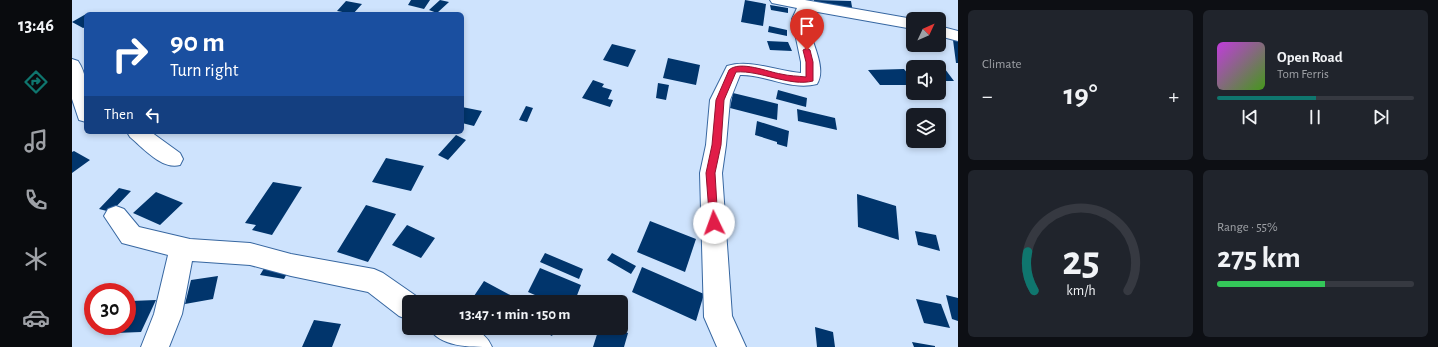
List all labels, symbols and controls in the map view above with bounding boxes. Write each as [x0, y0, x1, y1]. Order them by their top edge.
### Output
pin [790, 9, 824, 50]
north arrow [906, 12, 946, 52]
map controls [906, 12, 946, 148]
icon: arrive [796, 15, 818, 37]
text: 13:46 [18, 17, 54, 35]
icon: right [104, 28, 156, 80]
text: 90 m [170, 29, 225, 57]
text: Open Road [1277, 50, 1343, 65]
text: Climate [982, 58, 1021, 71]
button: sound [906, 60, 946, 100]
text: Turn right [170, 62, 239, 80]
icon: directions [22, 68, 50, 96]
text: Tom Ferris [1277, 68, 1329, 81]
text: 19° [1063, 80, 1098, 110]
text: − [982, 85, 993, 107]
text: + [1168, 85, 1179, 107]
icon: left [142, 104, 164, 126]
icon: previous [1239, 106, 1261, 128]
icon: pause [1304, 106, 1326, 128]
icon: next [1370, 106, 1392, 128]
text: Then [104, 107, 134, 122]
button: layers [906, 108, 946, 148]
icon: music [22, 127, 50, 155]
icon: phone [22, 186, 50, 214]
position arrow [693, 202, 735, 244]
text: Range · 55% [1217, 221, 1278, 234]
text: 25 [1062, 241, 1099, 282]
text: 275 km [1217, 243, 1301, 273]
icon: climate [22, 245, 50, 273]
speed limit sign: 30 [84, 283, 136, 335]
text: km/h [1066, 284, 1095, 298]
icon: car [22, 304, 50, 332]
text: 13:47 · 1 min · 150 m [460, 307, 570, 322]

